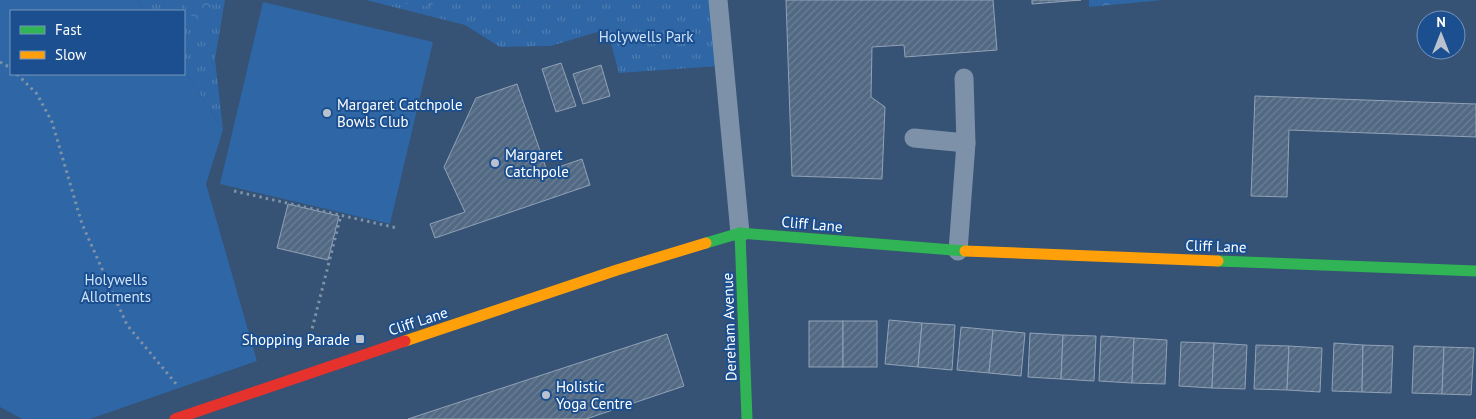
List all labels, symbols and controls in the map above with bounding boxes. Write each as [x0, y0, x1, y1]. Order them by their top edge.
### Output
legend [10, 10, 185, 75]
north arrow [1416, 10, 1466, 60]
text: N [1436, 13, 1446, 31]
text: Fast [55, 20, 82, 39]
park label: Holywells Park [599, 27, 694, 46]
text: Slow [55, 45, 86, 64]
place label: Margaret Catchpole Bowls Club [337, 95, 463, 131]
marker: Margaret Catchpole Bowls Club [321, 107, 333, 119]
place label: Margaret Catchpole [505, 145, 569, 181]
marker: Margaret Catchpole [489, 157, 501, 169]
street label: Cliff Lane [781, 212, 843, 236]
street label: Cliff Lane [1185, 235, 1247, 257]
park label: Holywells Allotments [81, 270, 151, 306]
street label: Dereham Avenue [718, 273, 740, 381]
street label: Cliff Lane [386, 302, 450, 340]
place label: Shopping Parade [242, 330, 350, 349]
marker: Shopping Parade [354, 333, 366, 345]
place label: Holistic Yoga Centre [556, 377, 632, 413]
marker: Holistic Yoga Centre [540, 389, 552, 401]

